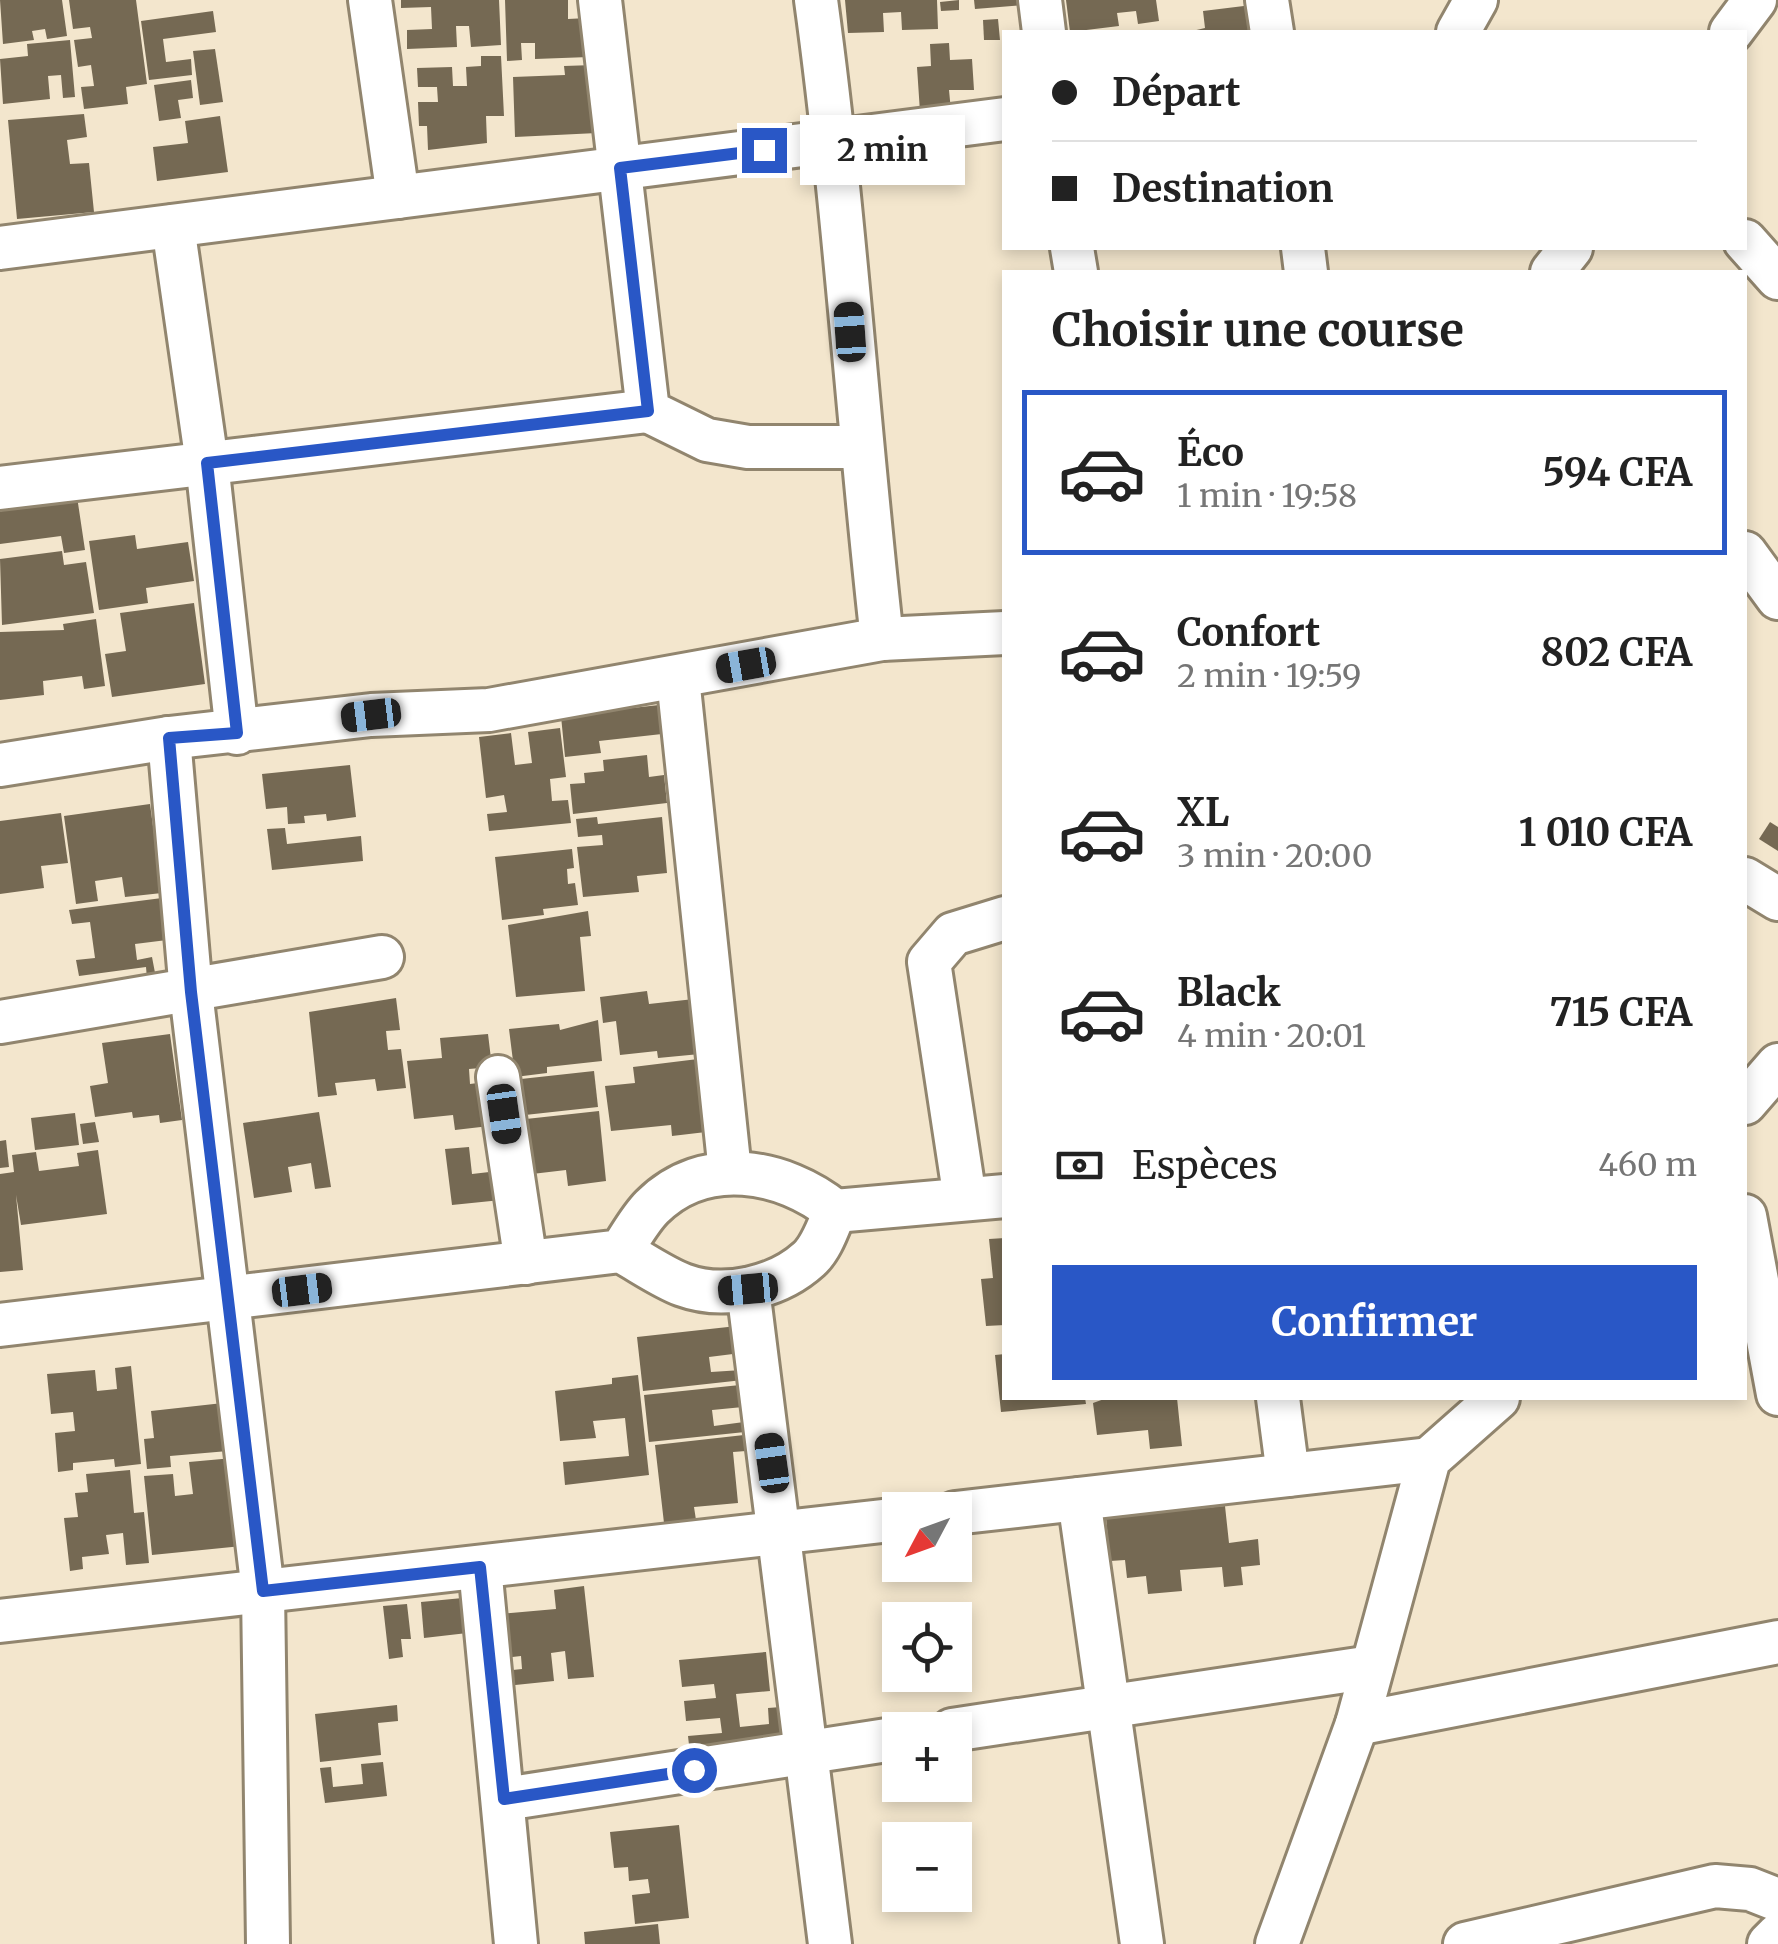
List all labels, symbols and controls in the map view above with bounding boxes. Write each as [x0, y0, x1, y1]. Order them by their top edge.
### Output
text: Départ [1112, 69, 1241, 116]
callout: 2 min [799, 115, 964, 185]
route end [742, 128, 787, 173]
text: 2 min [837, 130, 928, 170]
text: Destination [1112, 165, 1334, 212]
car [833, 301, 867, 363]
text: Choisir une course [1052, 302, 1464, 358]
icon: car [1057, 428, 1147, 518]
text: Éco [1177, 429, 1244, 476]
text: 594 CFA [1543, 449, 1692, 496]
text: 1 min · 19:58 [1177, 476, 1357, 516]
icon: car [1057, 608, 1147, 698]
text: Confort [1177, 609, 1320, 656]
text: 802 CFA [1541, 629, 1692, 676]
car [714, 645, 778, 685]
text: 2 min · 19:59 [1177, 656, 1361, 696]
car [339, 696, 403, 734]
icon: car [1057, 788, 1147, 878]
text: XL [1177, 789, 1229, 836]
text: 1 010 CFA [1519, 809, 1692, 856]
text: 3 min · 20:00 [1177, 836, 1372, 876]
icon: car [1057, 968, 1147, 1058]
text: Black [1177, 969, 1281, 1016]
text: 715 CFA [1549, 989, 1692, 1036]
text: 4 min · 20:01 [1177, 1016, 1366, 1056]
car [485, 1082, 523, 1146]
icon: cash [1052, 1138, 1107, 1193]
text: Espèces [1132, 1142, 1278, 1189]
text: 460 m [1598, 1145, 1697, 1185]
button: Confirmer [1052, 1265, 1697, 1380]
car [270, 1271, 334, 1309]
car [717, 1271, 779, 1307]
car [753, 1431, 791, 1495]
north arrow [882, 1492, 972, 1582]
map controls [882, 1492, 972, 1912]
button: locate [882, 1602, 972, 1692]
button: + [882, 1712, 972, 1802]
route start [672, 1748, 717, 1793]
button: − [882, 1822, 972, 1912]

